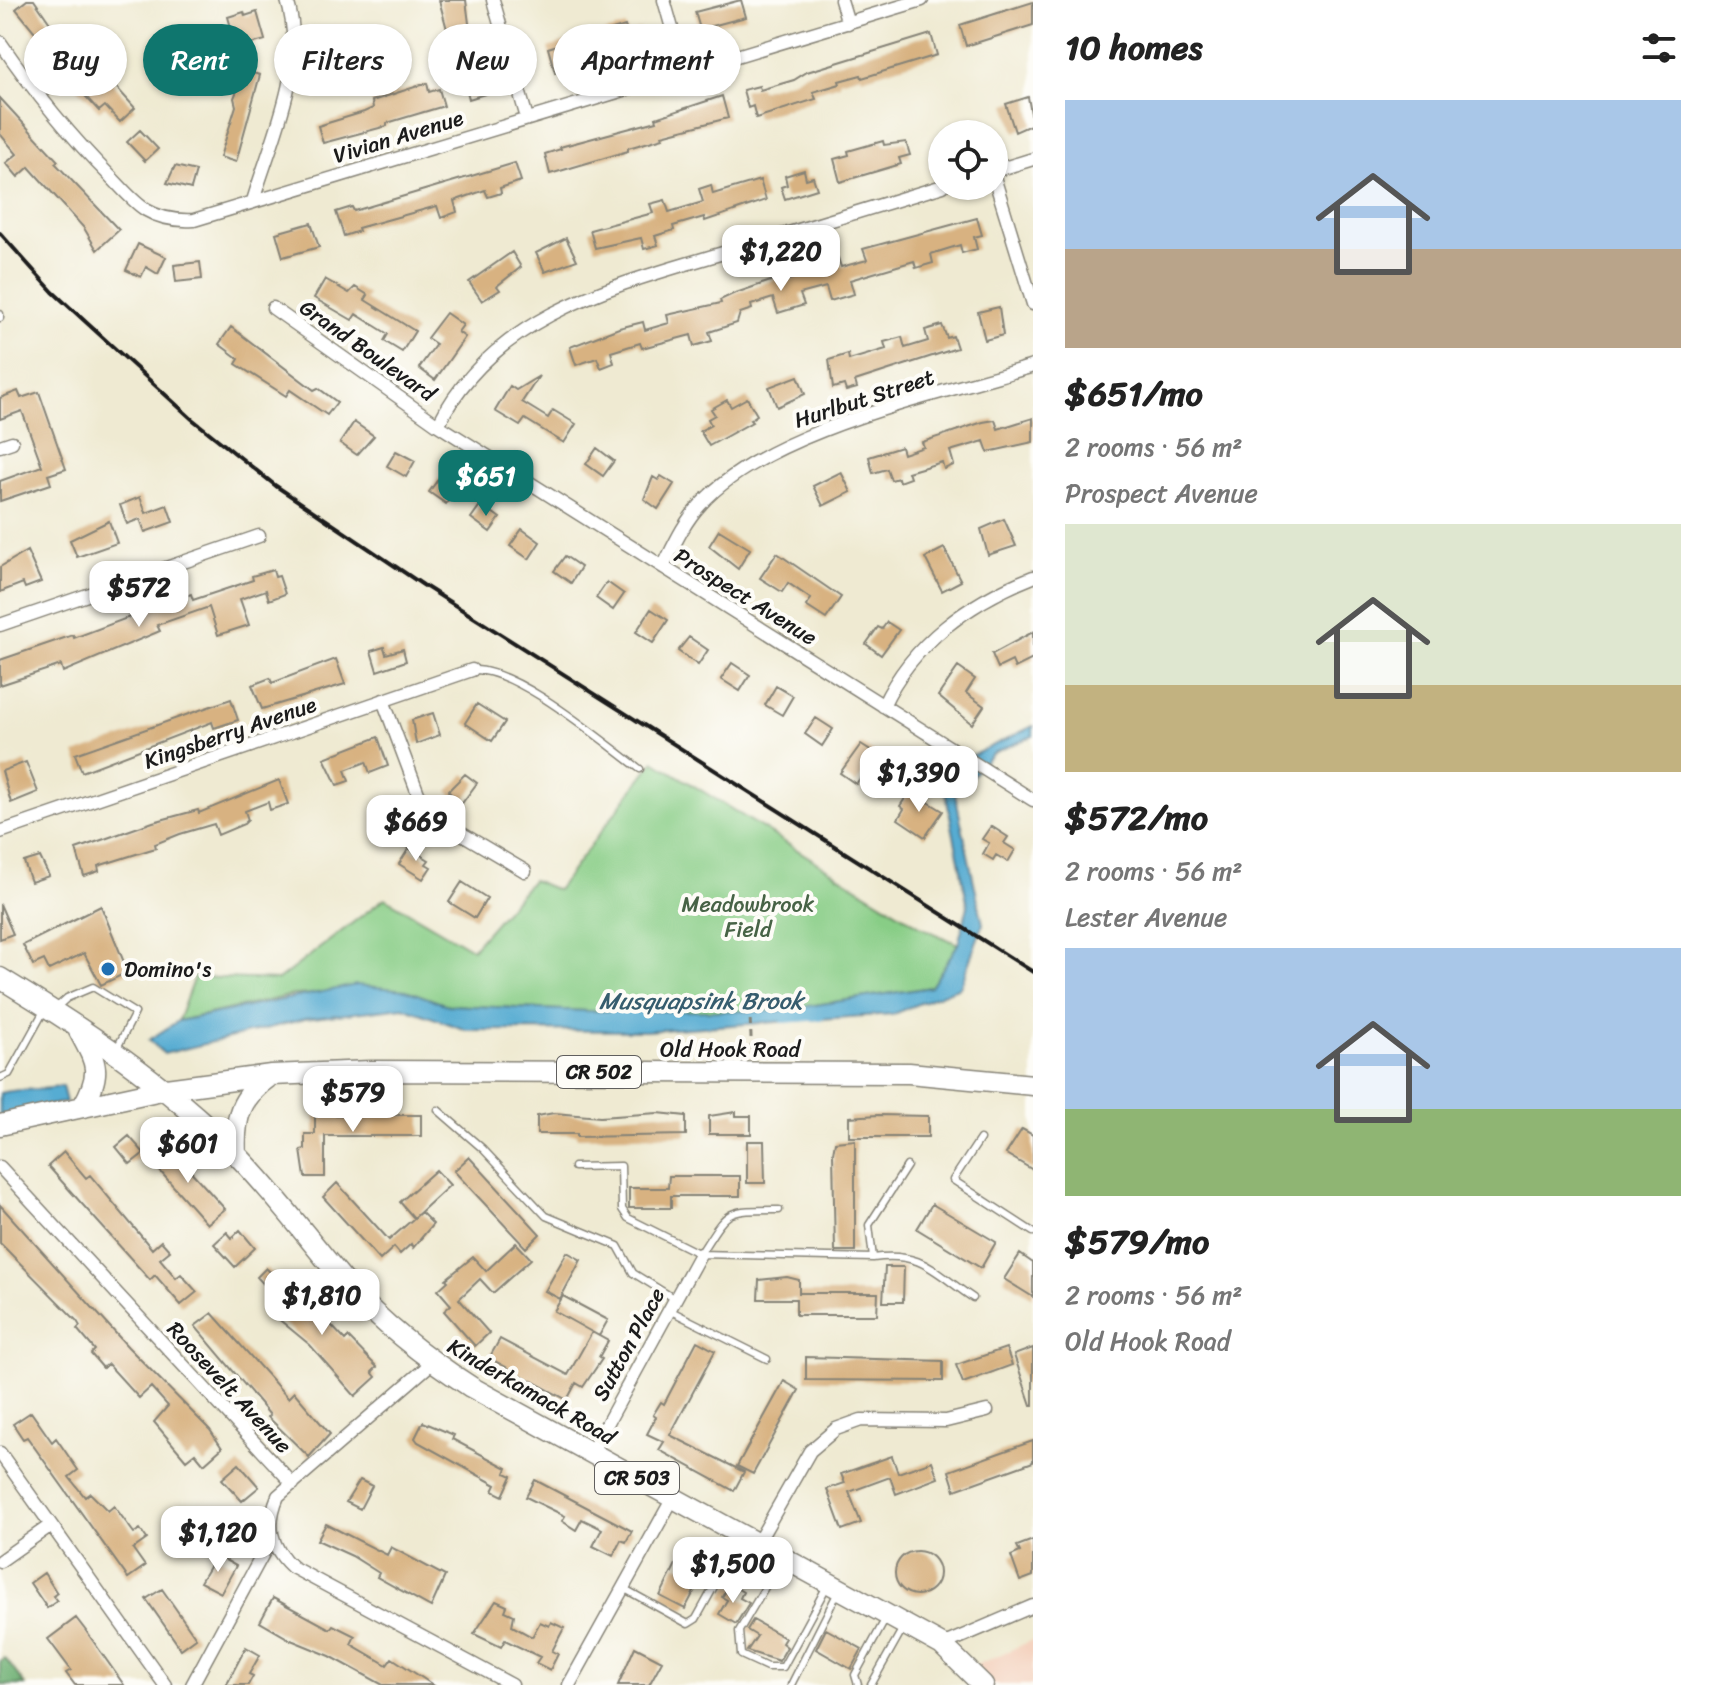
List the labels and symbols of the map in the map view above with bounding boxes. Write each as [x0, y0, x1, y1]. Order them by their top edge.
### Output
street label: Vivian Avenue [328, 98, 468, 175]
pin: $1,220 [716, 225, 846, 293]
street label: Grand Boulevard [291, 289, 445, 413]
street label: Hurlbut Street [789, 357, 940, 440]
pin: $651 [439, 450, 533, 518]
street label: Prospect Avenue [666, 537, 825, 656]
pin: $572 [92, 561, 186, 629]
street label: Kingsberry Avenue [139, 685, 322, 780]
pin: $1,390 [854, 746, 984, 814]
pin: $669 [369, 795, 463, 863]
park label: Meadowbrook Field [682, 885, 815, 949]
place label: Domino's [124, 950, 211, 989]
marker: Domino's [99, 960, 117, 978]
water label: Musquapsink Brook [599, 980, 806, 1022]
street label: Old Hook Road [660, 1030, 801, 1069]
road number: CR 502 [557, 1056, 641, 1088]
pin: $579 [306, 1066, 400, 1134]
pin: $601 [141, 1117, 235, 1185]
pin: $1,810 [257, 1269, 387, 1337]
street label: Sutton Place [581, 1280, 676, 1408]
street label: Roosevelt Avenue [157, 1312, 302, 1463]
street label: Kinderkamack Road [440, 1327, 625, 1456]
road number: CR 503 [595, 1462, 679, 1494]
pin: $1,120 [153, 1506, 283, 1574]
pin: $1,500 [668, 1537, 798, 1605]

